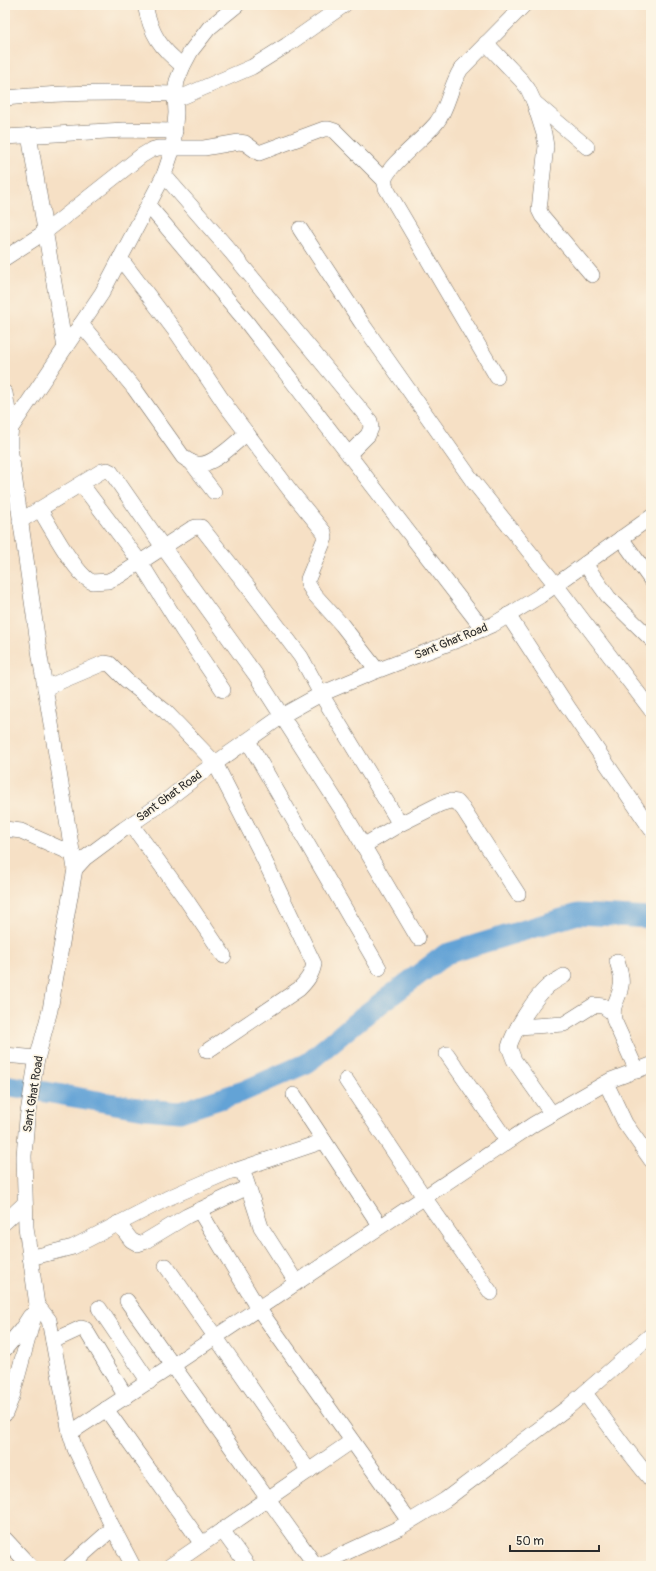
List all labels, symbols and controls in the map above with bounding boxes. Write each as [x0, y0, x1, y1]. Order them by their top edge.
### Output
street label: Sant Ghat Road [412, 620, 490, 663]
street label: Sant Ghat Road [134, 768, 205, 825]
street label: Sant Ghat Road [20, 1055, 47, 1133]
scale bar [510, 1527, 599, 1553]
text: 50 m [516, 1534, 544, 1549]

